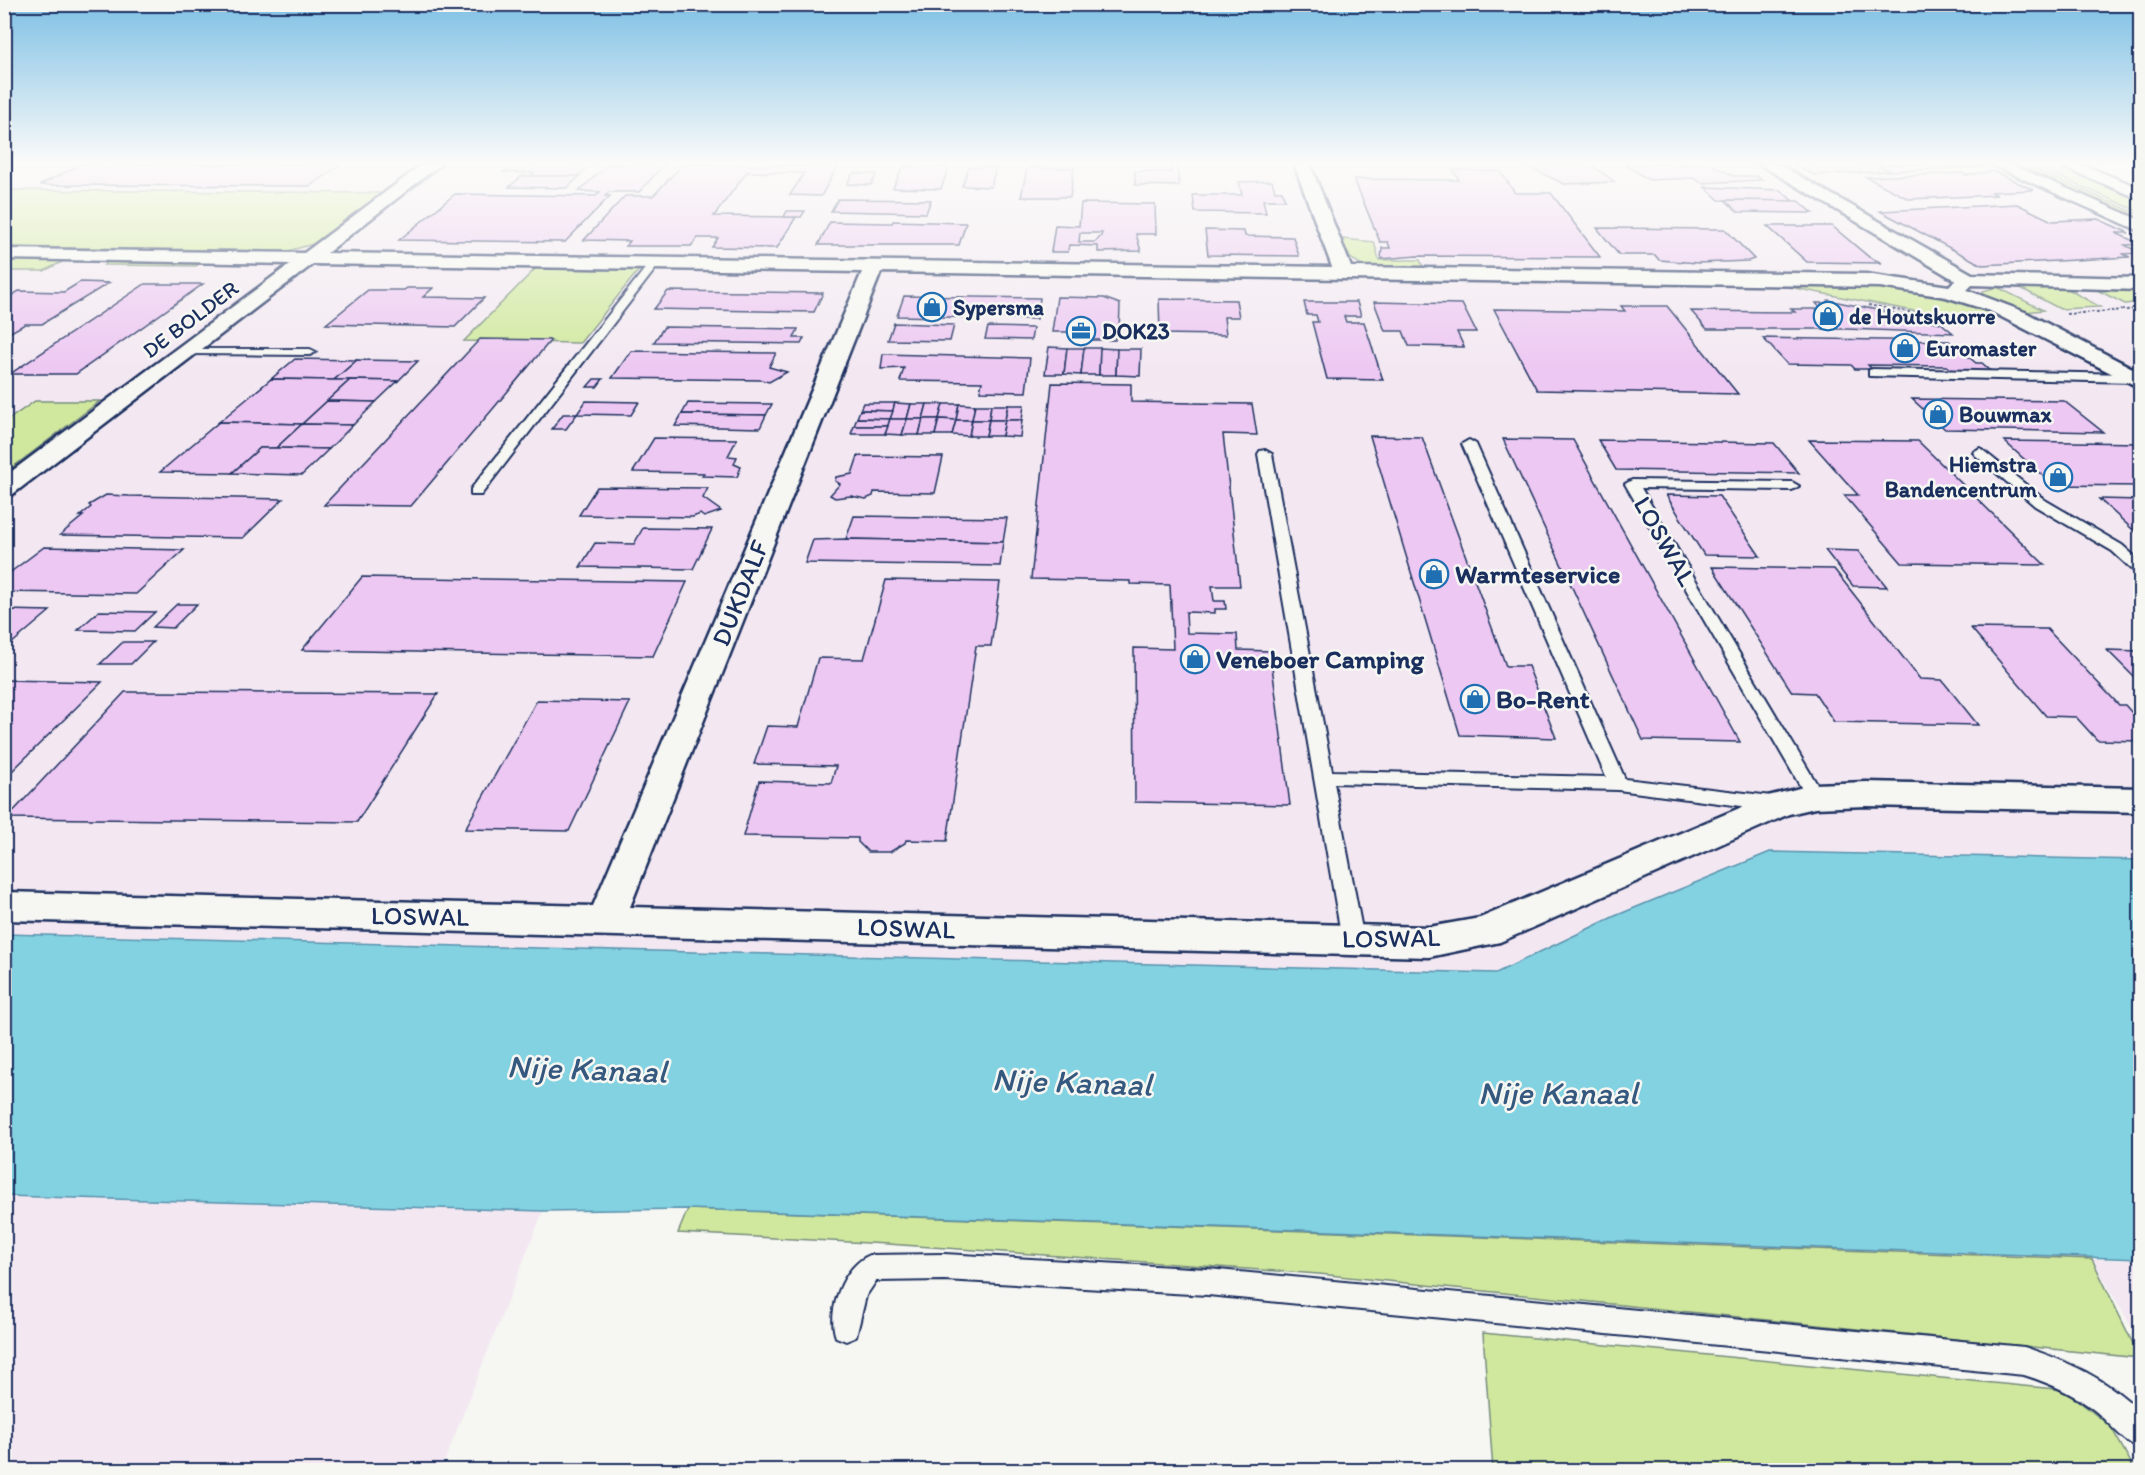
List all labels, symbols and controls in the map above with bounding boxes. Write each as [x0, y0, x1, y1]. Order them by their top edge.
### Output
street label: DE BOLDER [137, 274, 244, 364]
shop icon: Sypersma [916, 291, 948, 323]
place label: Sypersma [953, 294, 1044, 321]
shop icon: de Houtskuorre [1812, 300, 1844, 332]
place label: de Houtskuorre [1849, 303, 1996, 330]
office icon: DOK23 [1065, 315, 1097, 347]
place label: DOK23 [1102, 318, 1170, 345]
shop icon: Euromaster [1889, 332, 1921, 364]
place label: Euromaster [1926, 335, 2037, 362]
shop icon: Bouwmax [1922, 398, 1954, 430]
place label: Bouwmax [1959, 401, 2053, 428]
place label: Hiemstra Bandencentrum [1885, 451, 2038, 503]
shop icon: Hiemstra Bandencentrum [2042, 461, 2074, 493]
street label: LOSWAL [1627, 490, 1703, 592]
street label: DUKDALF [704, 535, 776, 651]
shop icon: Warmteservice [1418, 558, 1450, 590]
place label: Warmteservice [1455, 558, 1620, 590]
shop icon: Veneboer Camping [1179, 643, 1211, 675]
place label: Veneboer Camping [1216, 643, 1425, 675]
shop icon: Bo-Rent [1459, 683, 1491, 715]
place label: Bo-Rent [1496, 683, 1590, 715]
street label: LOSWAL [371, 899, 469, 933]
street label: LOSWAL [856, 910, 956, 946]
street label: LOSWAL [1342, 921, 1440, 955]
water label: Nije Kanaal [506, 1046, 670, 1091]
water label: Nije Kanaal [991, 1059, 1155, 1104]
water label: Nije Kanaal [1478, 1073, 1641, 1112]

